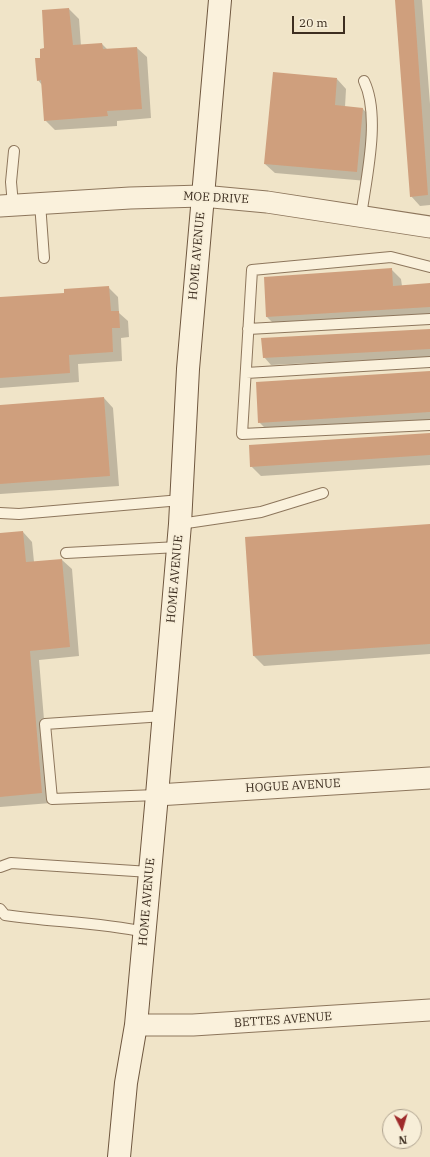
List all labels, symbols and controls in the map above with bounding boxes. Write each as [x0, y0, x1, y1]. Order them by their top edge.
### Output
scale bar [294, 8, 347, 34]
text: 20 m [299, 15, 328, 30]
street label: MOE DRIVE [183, 189, 249, 207]
street label: HOME AVENUE [186, 211, 208, 301]
street label: HOME AVENUE [164, 534, 186, 624]
street label: HOGUE AVENUE [245, 776, 341, 796]
street label: HOME AVENUE [136, 857, 158, 947]
street label: BETTES AVENUE [233, 1009, 333, 1031]
north arrow [382, 1109, 422, 1149]
text: N [398, 1133, 408, 1147]

